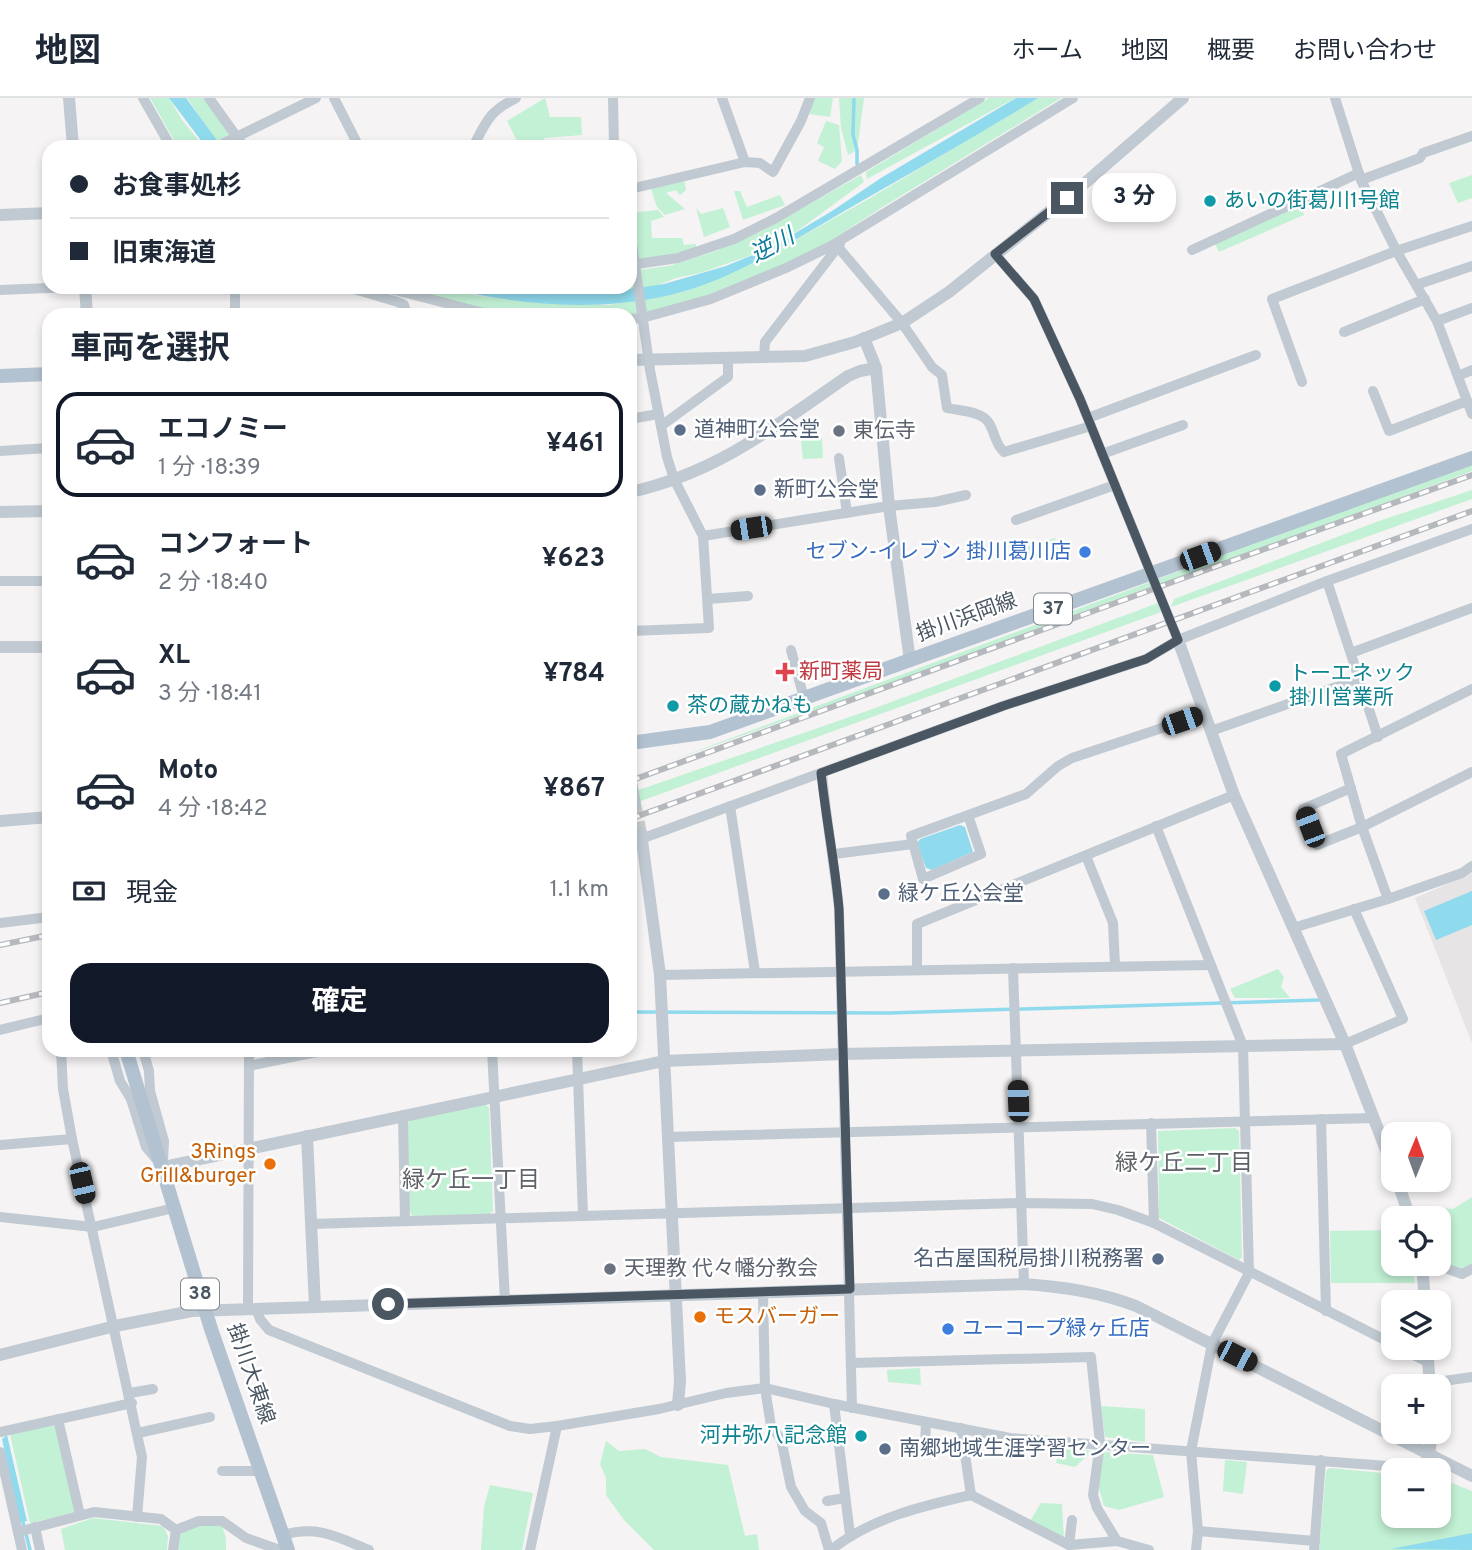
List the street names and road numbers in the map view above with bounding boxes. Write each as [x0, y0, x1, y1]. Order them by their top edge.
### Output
street label: 掛川浜岡線 [913, 587, 1021, 649]
road number: 37 [1034, 594, 1072, 624]
road number: 38 [181, 1278, 219, 1310]
street label: 掛川大東線 [220, 1320, 280, 1428]

